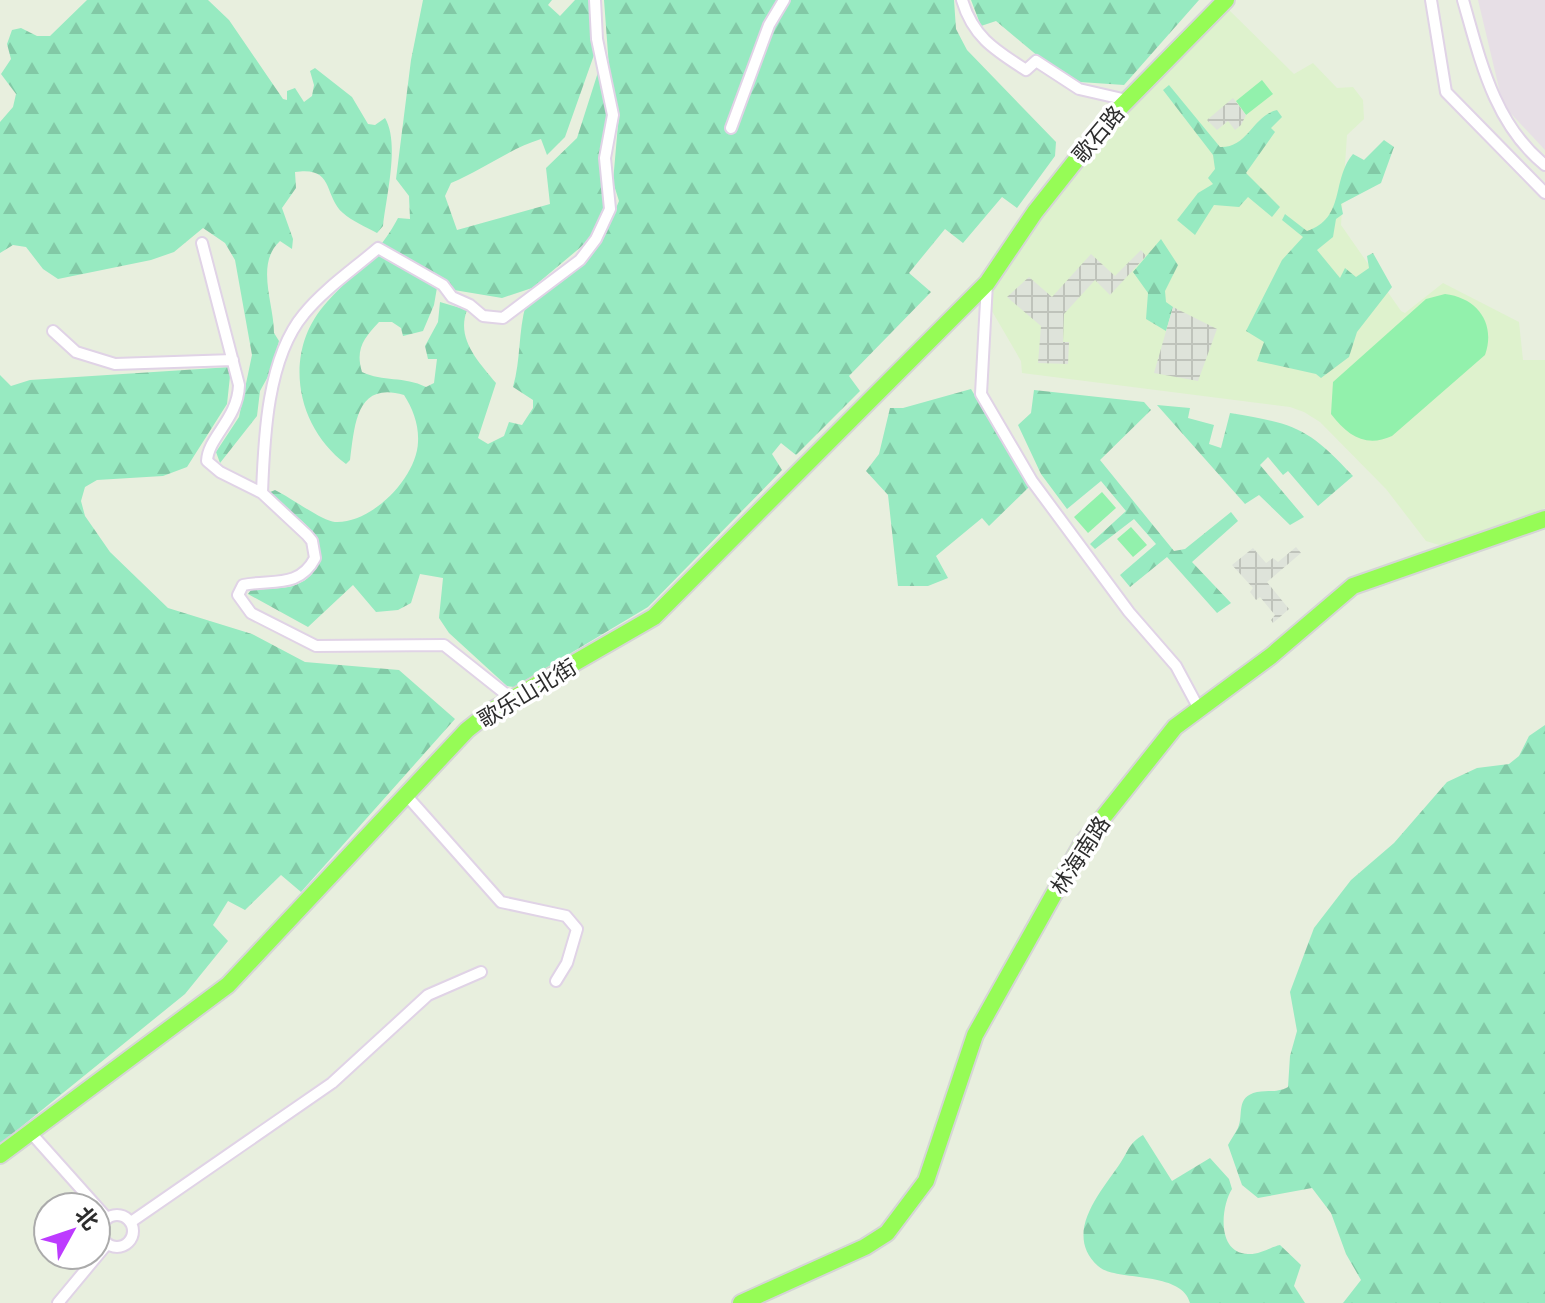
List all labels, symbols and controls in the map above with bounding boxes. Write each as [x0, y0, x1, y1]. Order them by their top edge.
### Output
street label: 歌石路 [1066, 100, 1130, 168]
street label: 歌乐山北街 [473, 653, 581, 733]
street label: 林海南路 [1044, 810, 1116, 900]
north arrow [32, 1191, 112, 1271]
text: 北 [70, 1201, 105, 1236]

